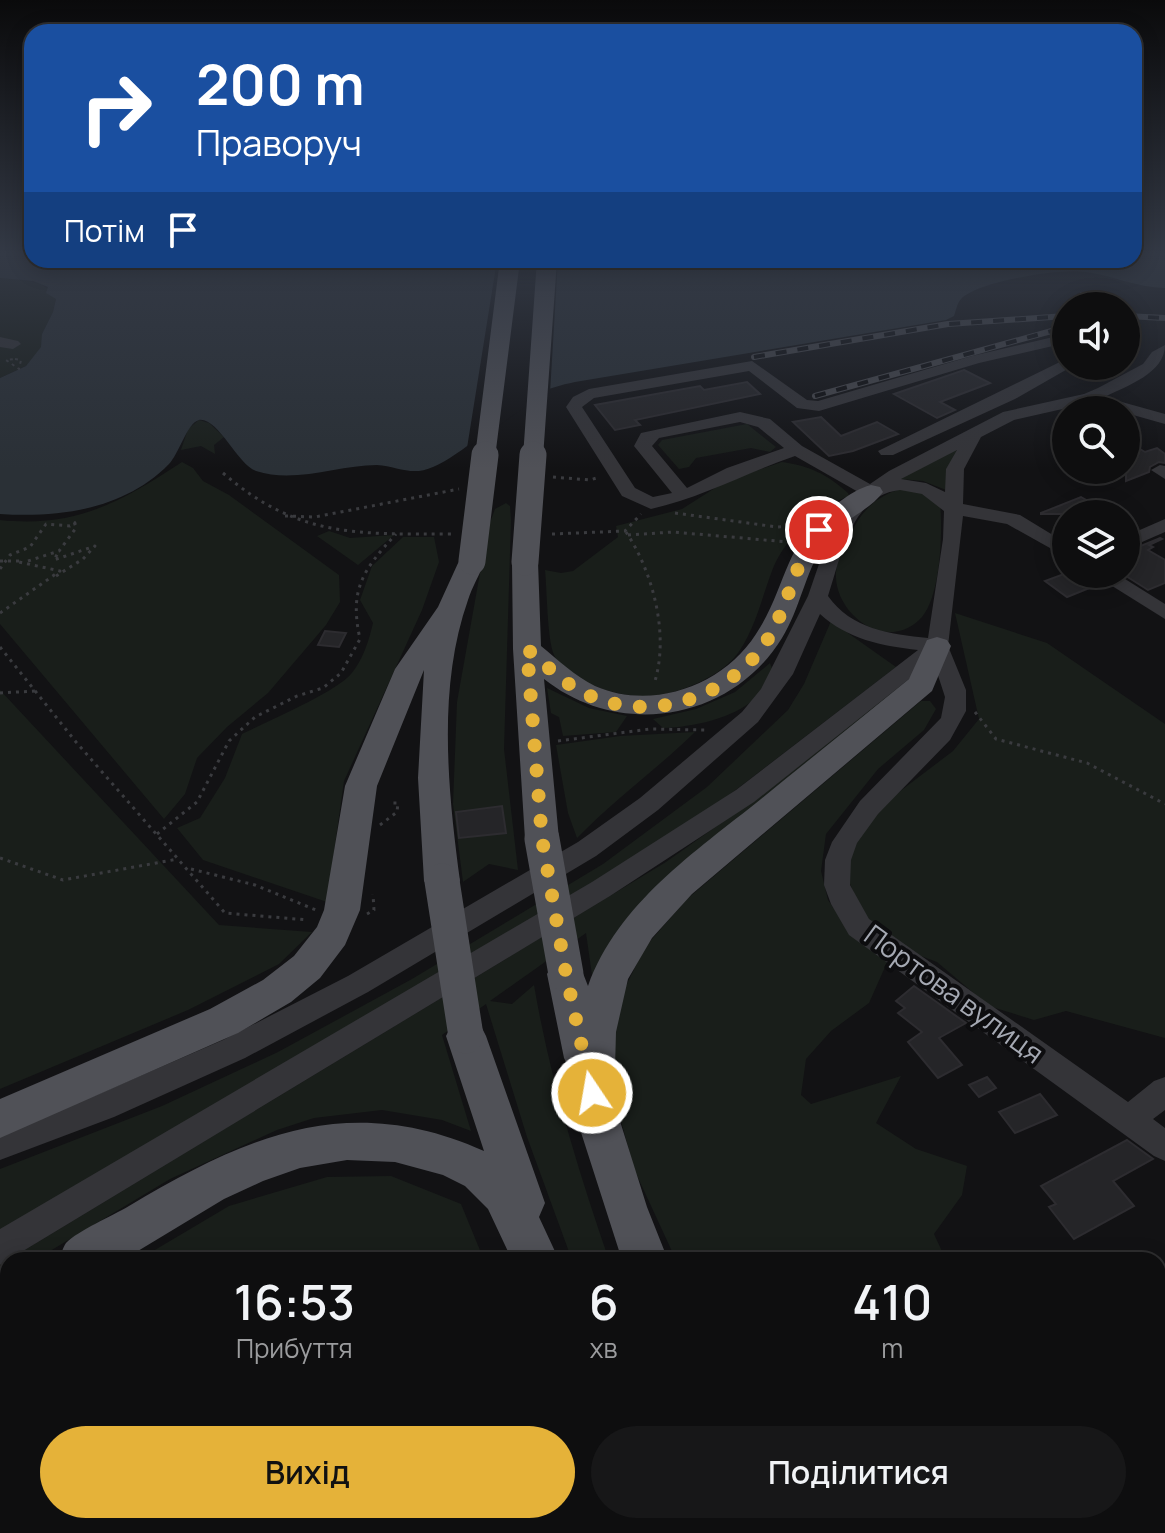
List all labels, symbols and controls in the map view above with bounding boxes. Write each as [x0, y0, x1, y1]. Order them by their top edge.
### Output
text: 200 m [196, 45, 365, 122]
icon: right [64, 56, 168, 160]
text: Праворуч [196, 118, 362, 167]
icon: arrive [161, 208, 205, 252]
text: Потім [64, 210, 145, 251]
map controls [1052, 292, 1140, 588]
button: sound [1052, 292, 1140, 380]
button: search [1052, 396, 1140, 484]
pin [785, 496, 853, 564]
button: layers [1052, 500, 1140, 588]
icon: arrive [797, 508, 841, 552]
street label: Портова вулиця [857, 915, 1052, 1071]
position arrow [550, 1051, 634, 1135]
text: 16:53 [234, 1269, 355, 1334]
text: 6 [589, 1269, 619, 1334]
text: 410 [852, 1269, 932, 1334]
text: Прибуття [236, 1330, 353, 1366]
text: хв [590, 1330, 617, 1366]
text: m [881, 1330, 903, 1366]
button: Вихід [40, 1426, 575, 1518]
button: Поділитися [591, 1426, 1126, 1518]

